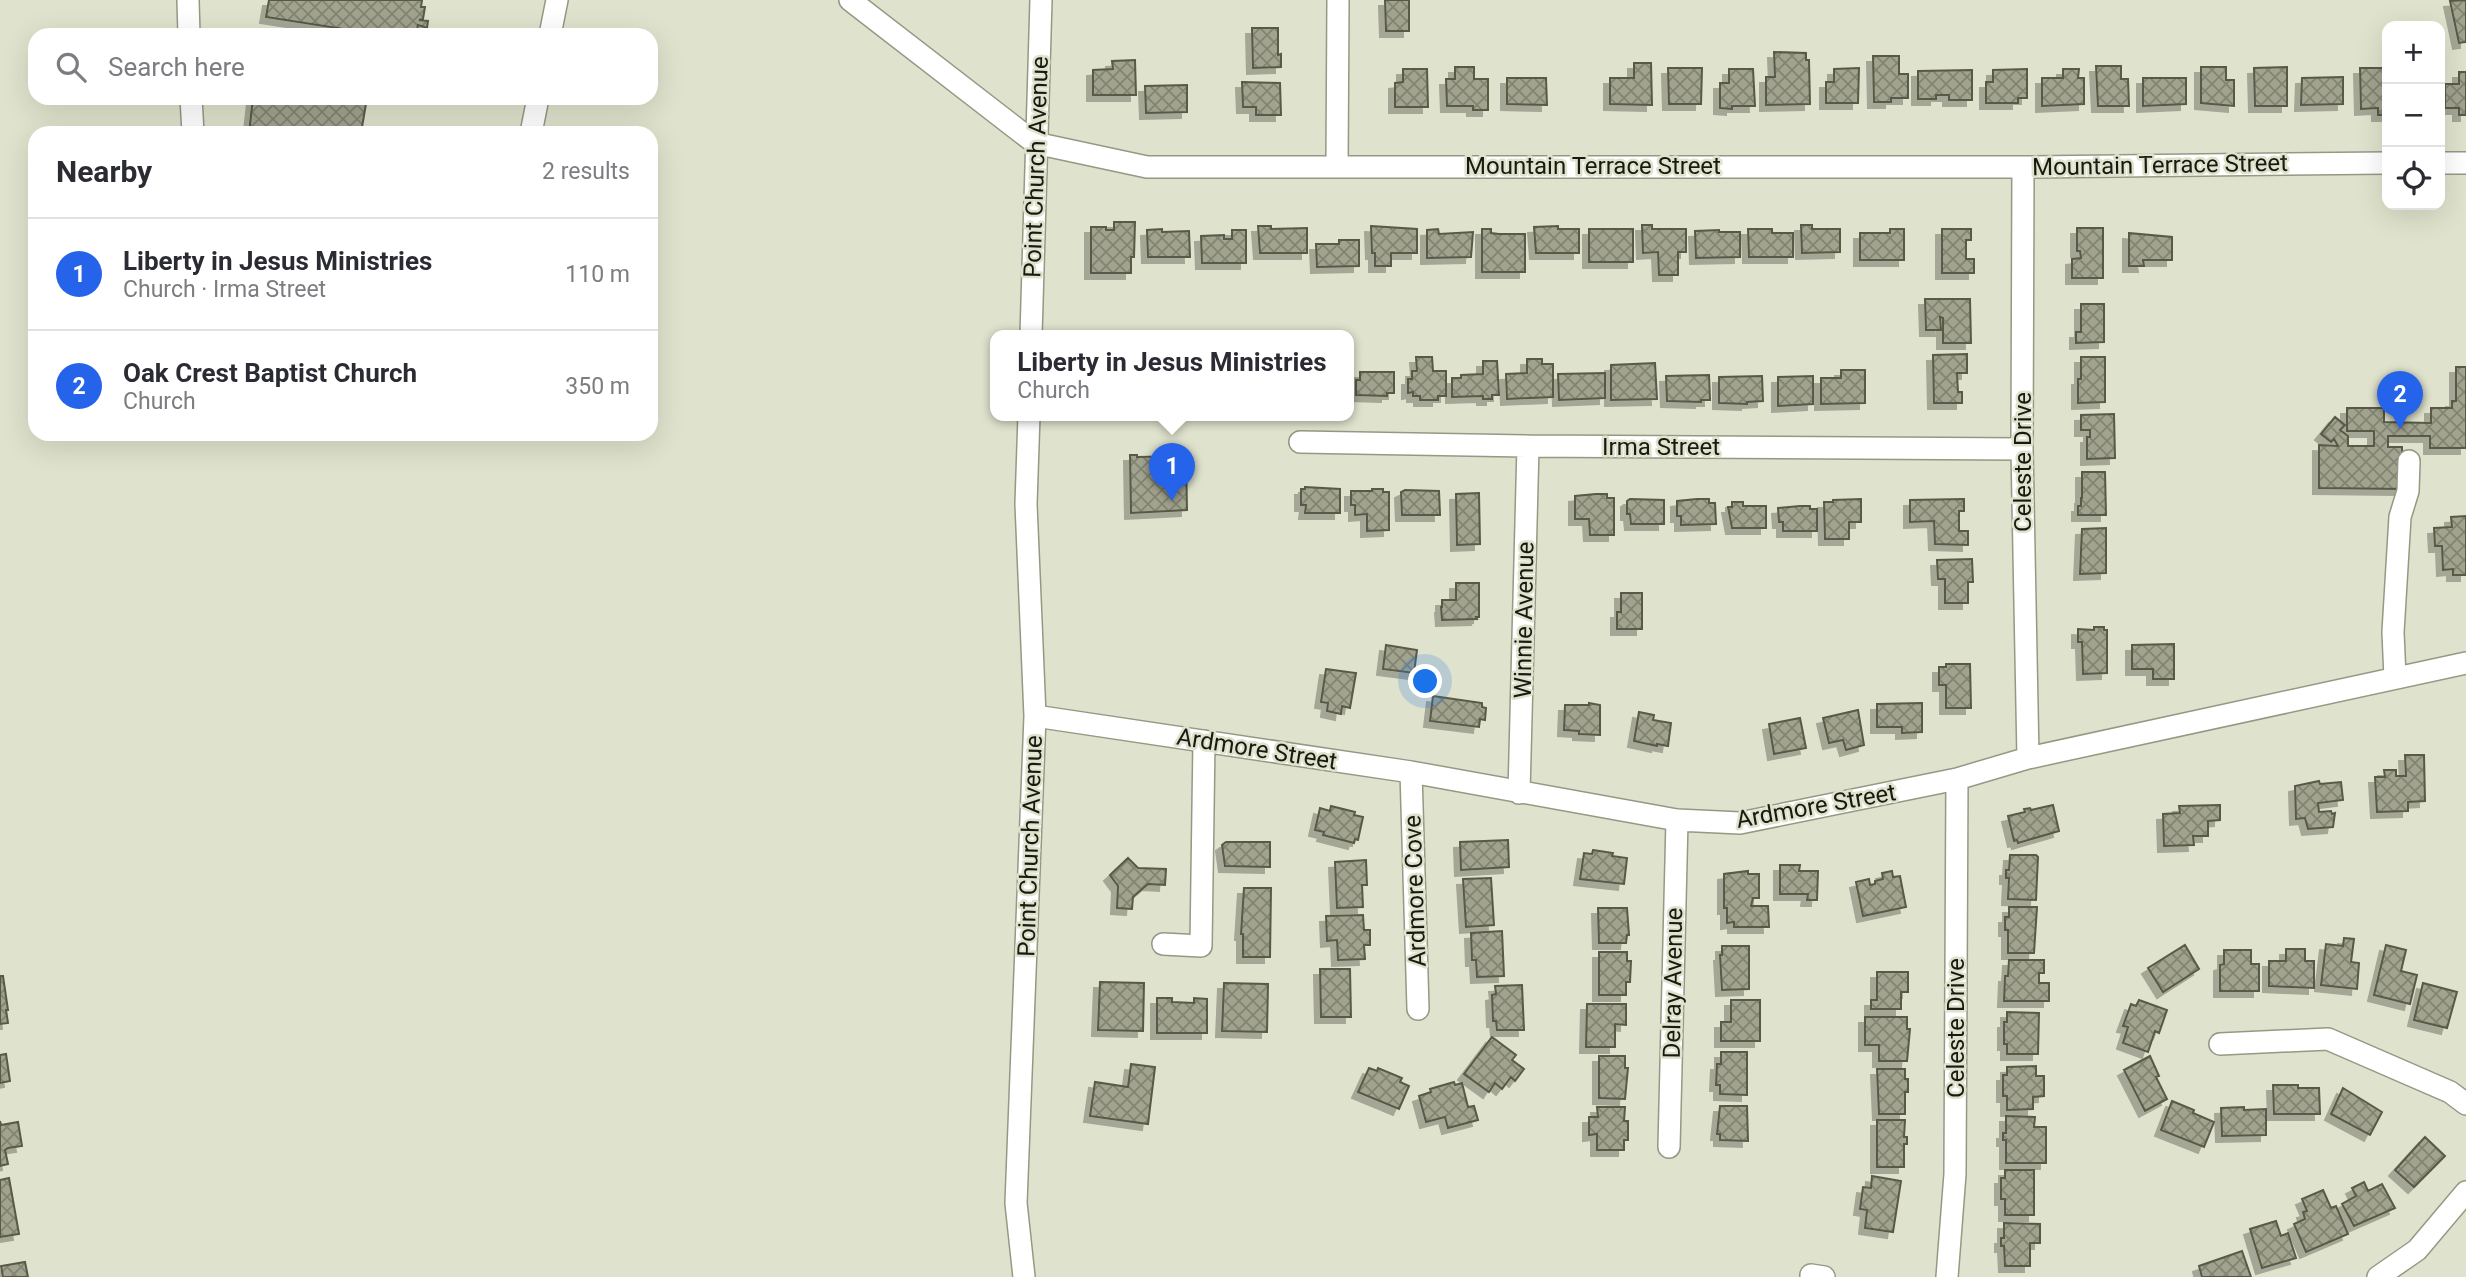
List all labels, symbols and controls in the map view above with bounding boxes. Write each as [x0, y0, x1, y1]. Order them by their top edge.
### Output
map controls [2382, 21, 2445, 210]
button: + [2382, 21, 2445, 84]
search box [28, 28, 658, 105]
icon: search [52, 48, 90, 86]
text: Search here [108, 52, 245, 82]
street label: Point Church Avenue [1018, 56, 1054, 278]
button: − [2382, 84, 2445, 147]
button: locate [2382, 147, 2445, 210]
street label: Mountain Terrace Street [2032, 149, 2288, 181]
street label: Mountain Terrace Street [1465, 152, 1721, 180]
text: Nearby [56, 154, 152, 189]
text: 2 results [542, 158, 630, 185]
text: Liberty in Jesus Ministries [123, 246, 432, 276]
text: 1 [72, 261, 86, 288]
text: 110 m [565, 261, 630, 288]
text: Church · Irma Street [123, 276, 326, 303]
popup [990, 330, 1354, 421]
text: Liberty in Jesus Ministries [1017, 347, 1327, 377]
text: Oak Crest Baptist Church [123, 358, 417, 388]
pin: 2 [2377, 371, 2423, 429]
text: 2 [72, 373, 86, 400]
text: 350 m [565, 373, 630, 400]
text: Church [1017, 377, 1090, 404]
text: Church [123, 388, 196, 415]
street label: Celeste Drive [2009, 392, 2037, 532]
street label: Irma Street [1602, 433, 1720, 461]
pin: 1 [1149, 443, 1195, 501]
street label: Winnie Avenue [1509, 541, 1539, 699]
your location [1408, 664, 1442, 698]
street label: Ardmore Street [1175, 723, 1339, 776]
street label: Point Church Avenue [1012, 735, 1048, 957]
street label: Ardmore Street [1734, 778, 1898, 834]
street label: Ardmore Cove [1398, 815, 1432, 967]
street label: Delray Avenue [1658, 907, 1688, 1059]
street label: Celeste Drive [1942, 958, 1970, 1098]

